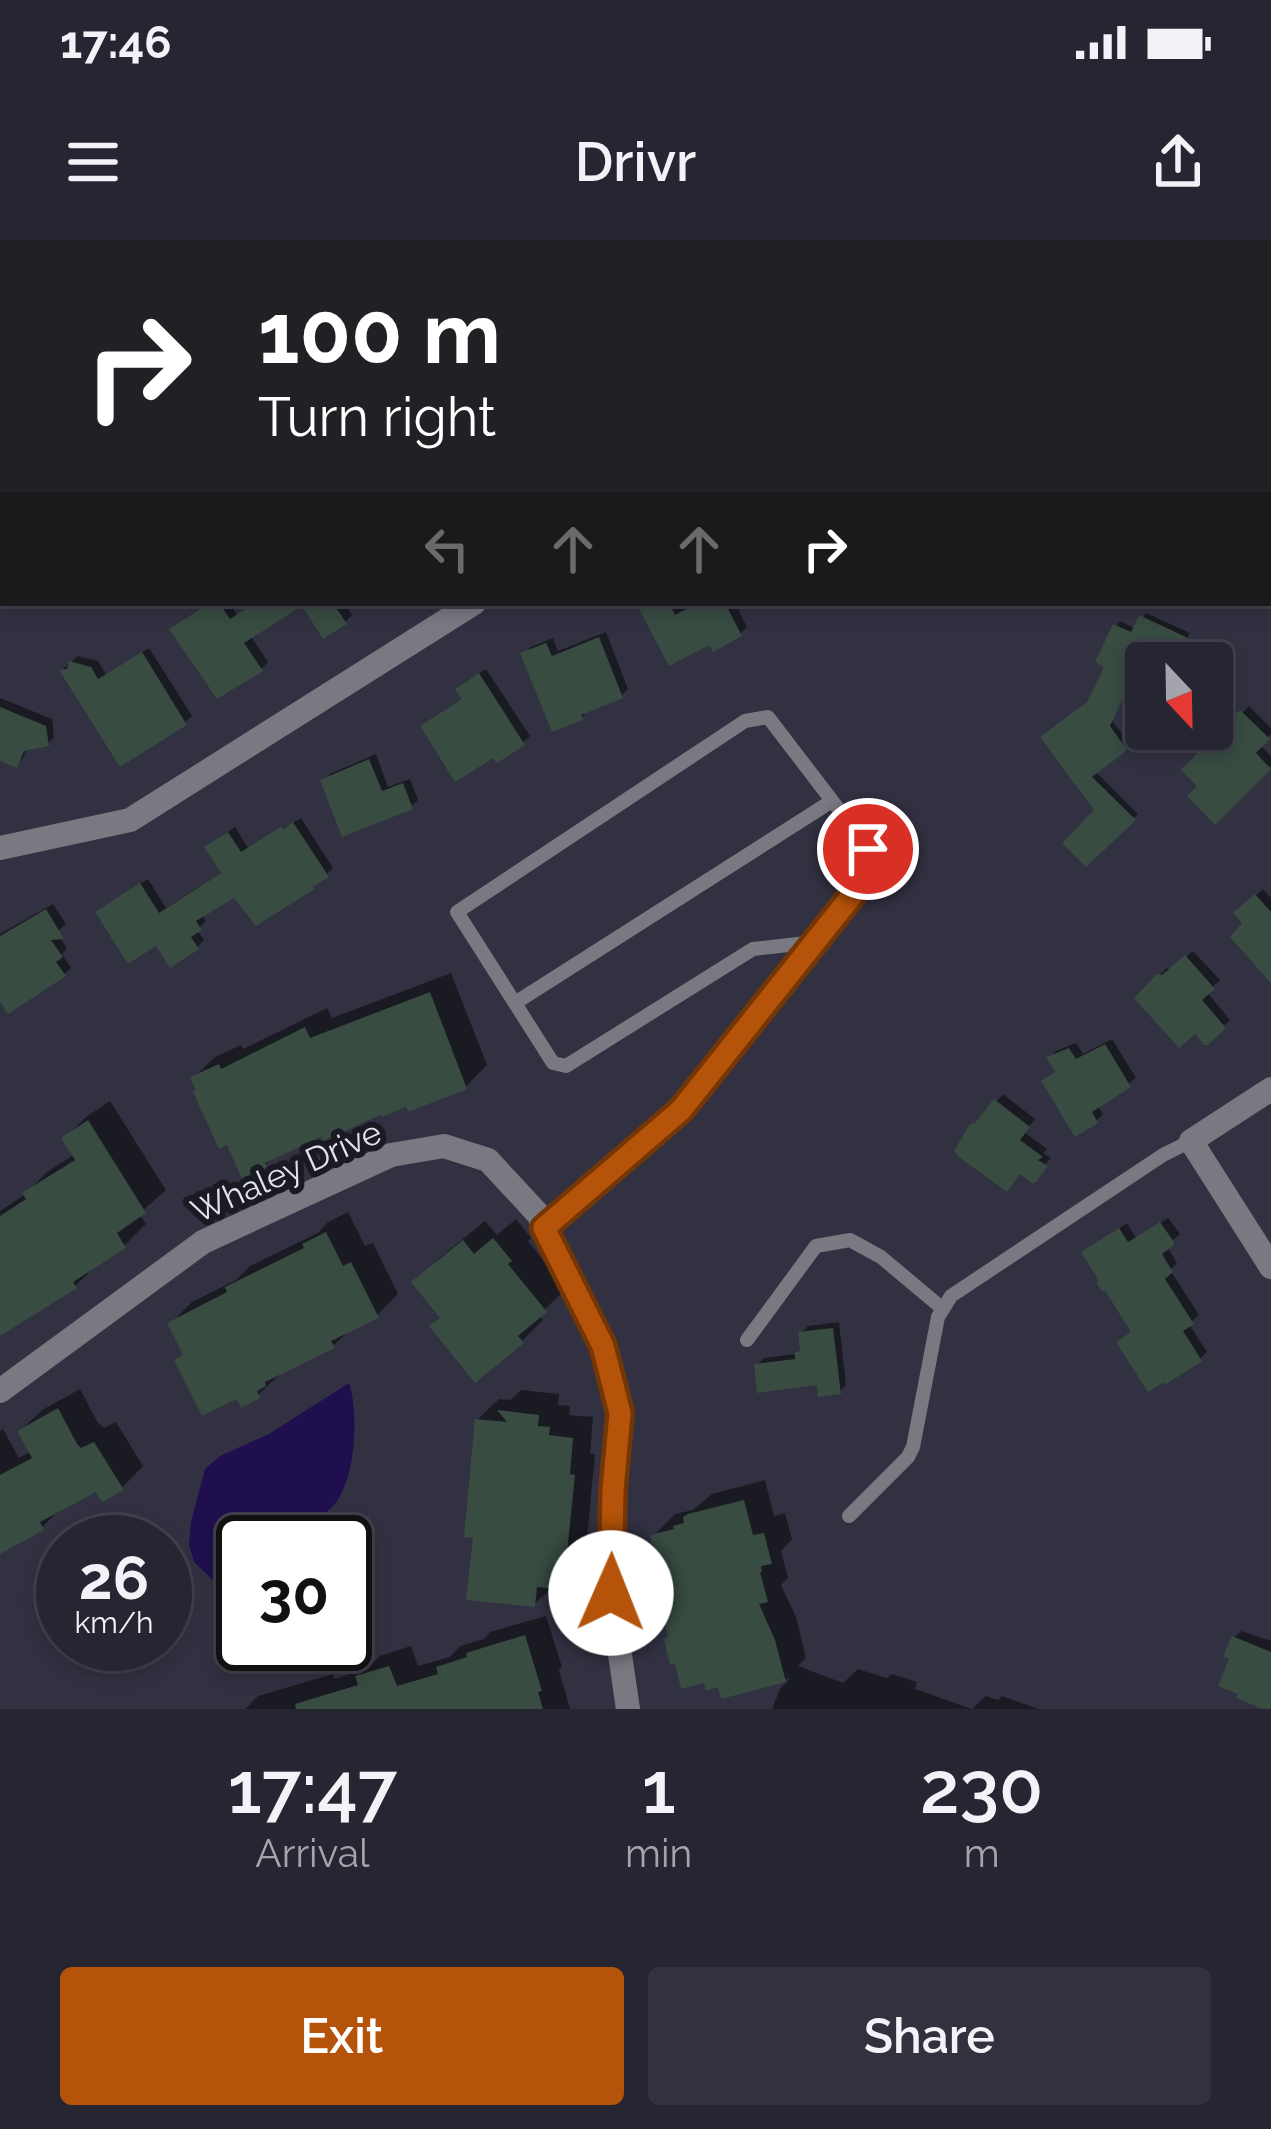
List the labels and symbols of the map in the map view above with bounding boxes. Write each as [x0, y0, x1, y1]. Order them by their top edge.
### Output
north arrow [1125, 642, 1233, 750]
pin [817, 798, 919, 900]
street label: Whaley Drive [185, 1112, 387, 1231]
speed limit sign: 30 [216, 1515, 372, 1671]
position arrow [548, 1530, 674, 1656]

